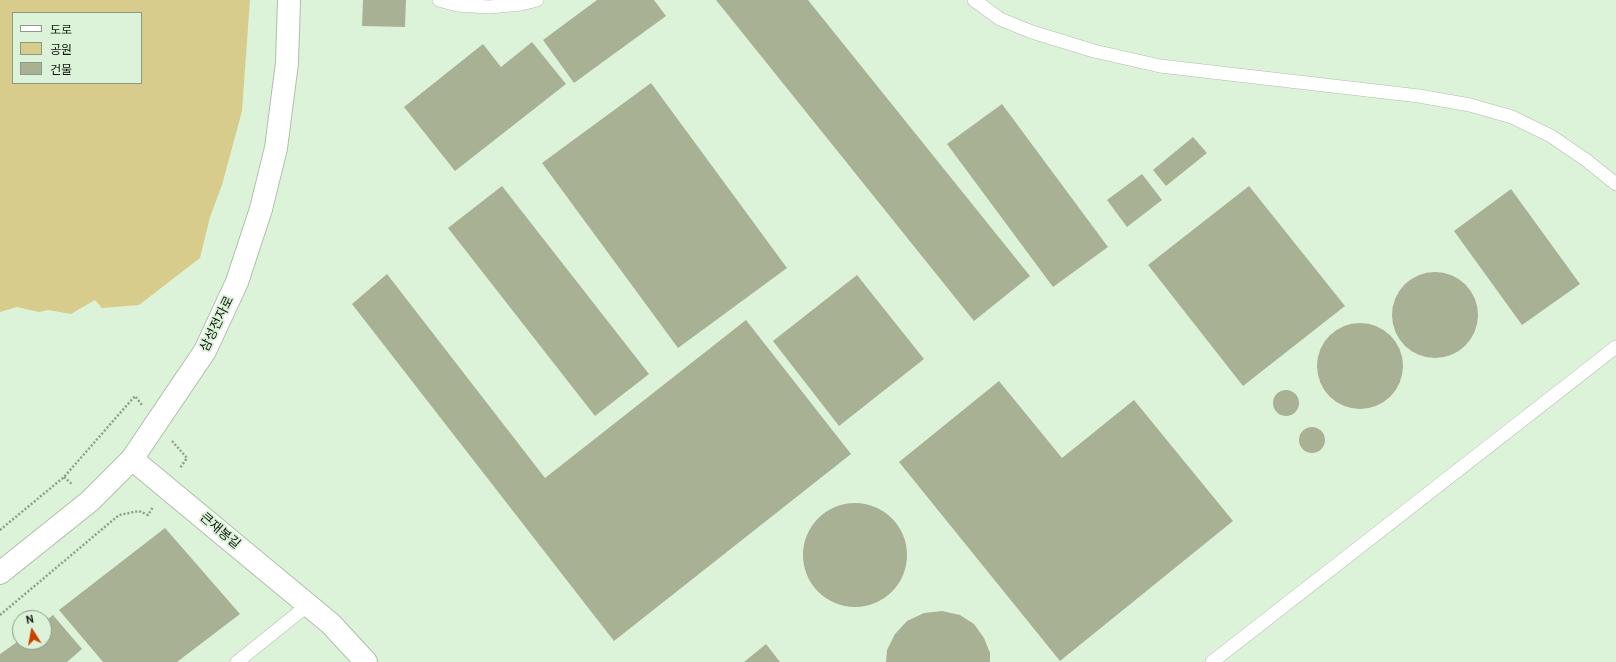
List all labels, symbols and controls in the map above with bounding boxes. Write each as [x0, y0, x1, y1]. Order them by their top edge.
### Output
legend [12, 12, 142, 84]
text: 도로 [50, 22, 72, 37]
text: 공원 [50, 42, 72, 57]
text: 건물 [50, 62, 72, 77]
street label: 삼성전자로 [197, 294, 237, 354]
street label: 큰재봉길 [197, 510, 243, 552]
north arrow [12, 610, 52, 650]
text: N [25, 612, 35, 627]

